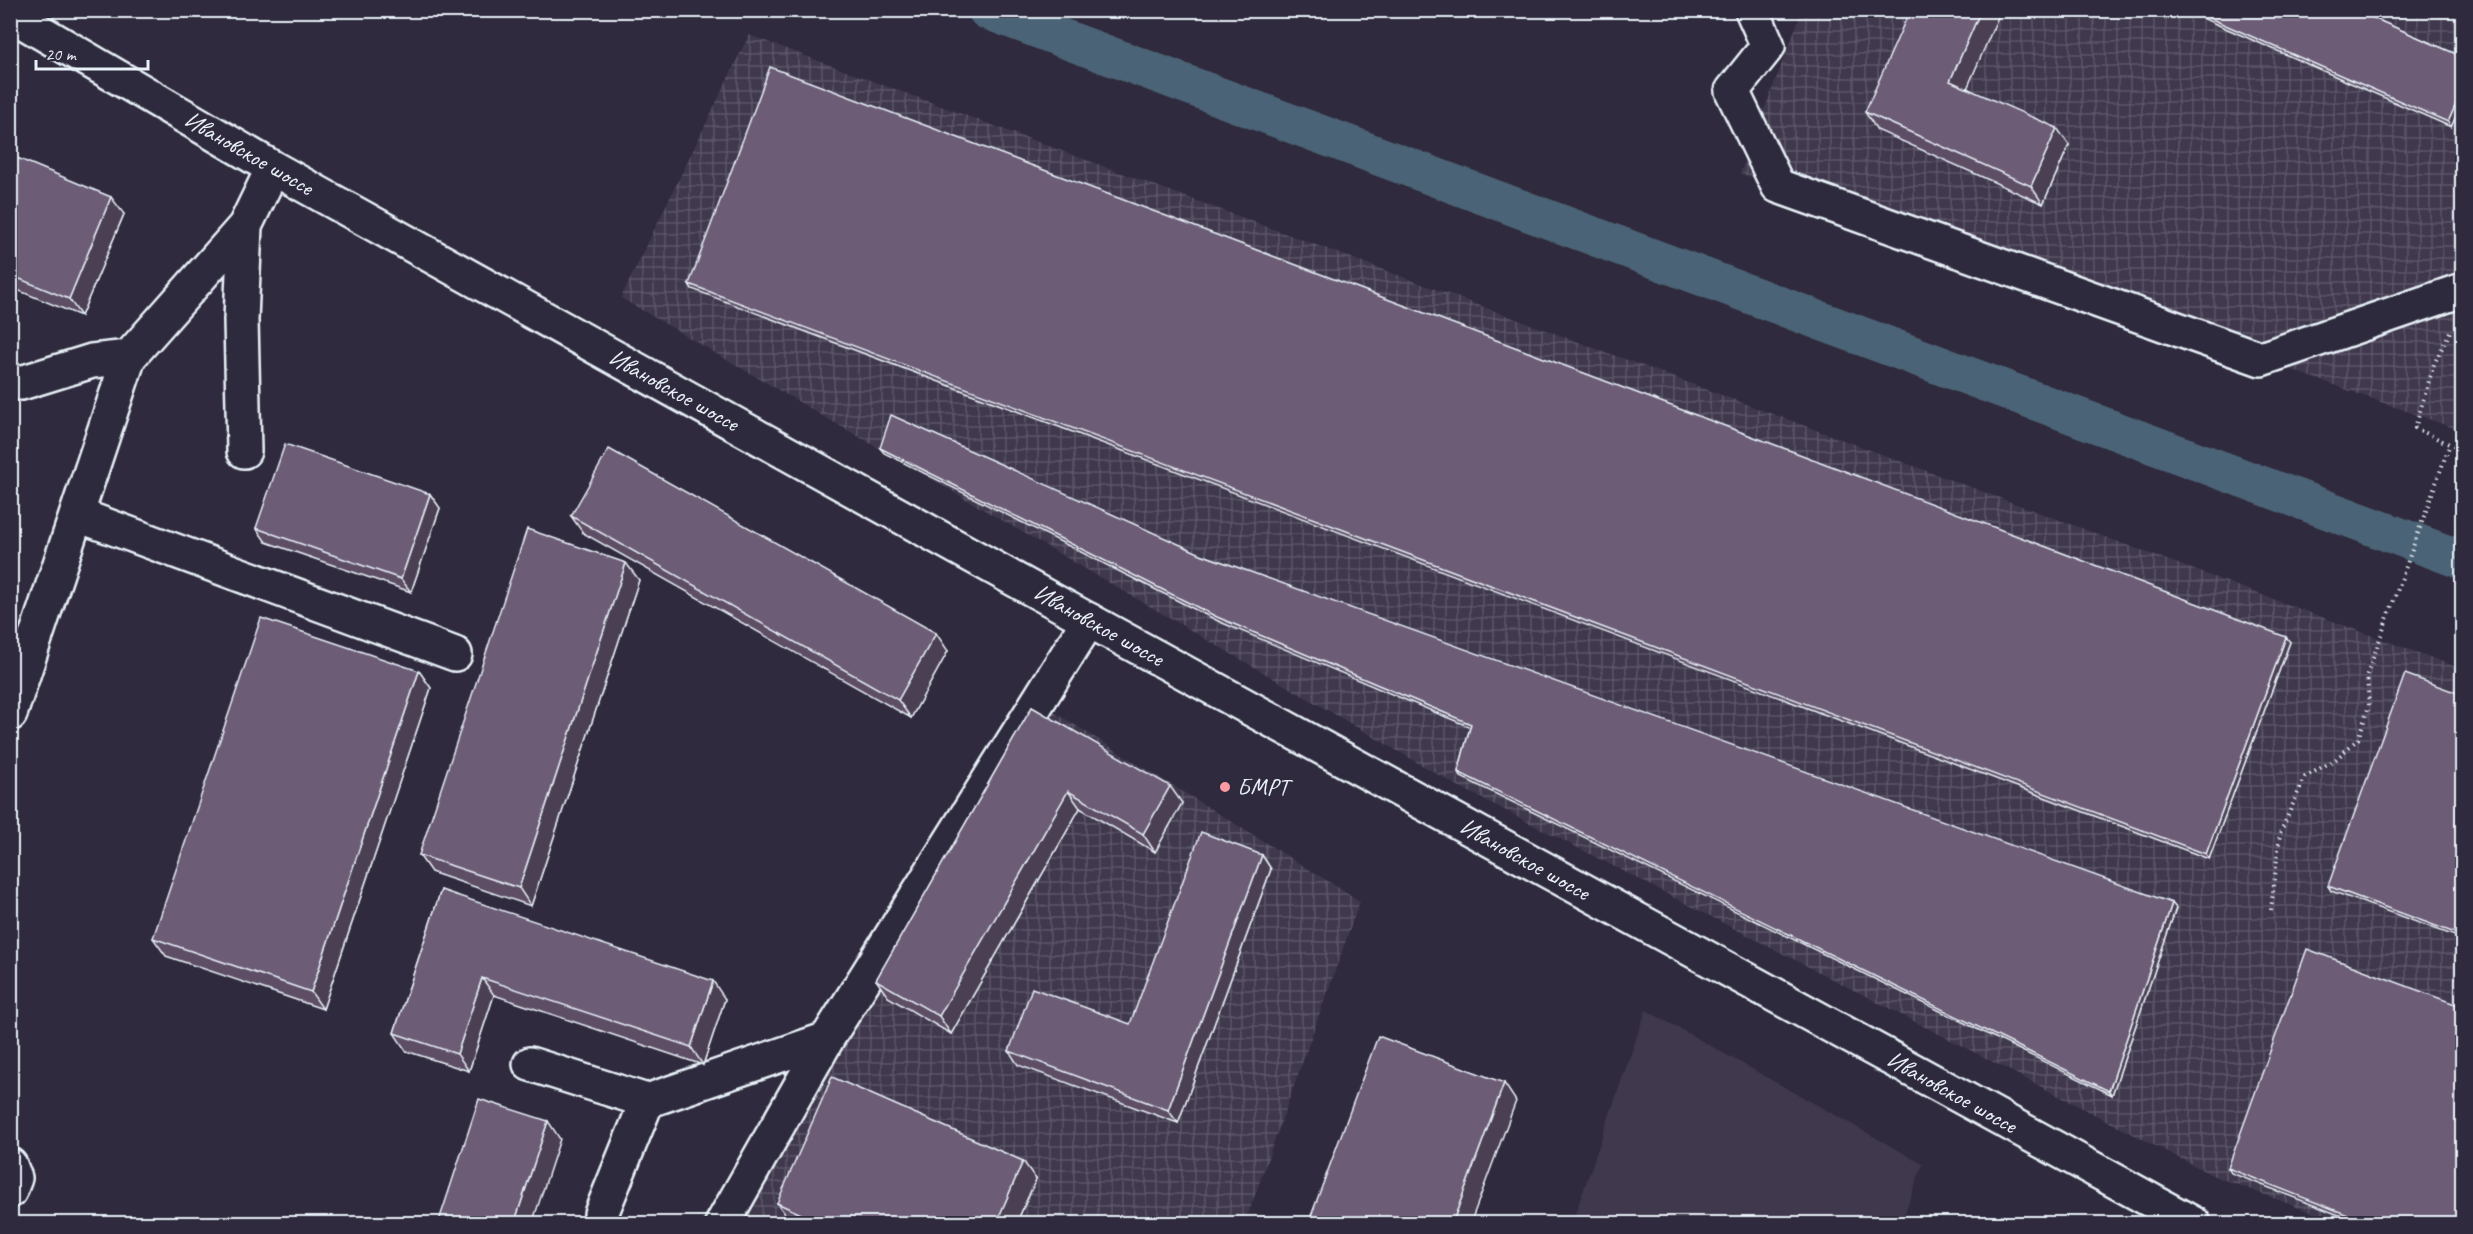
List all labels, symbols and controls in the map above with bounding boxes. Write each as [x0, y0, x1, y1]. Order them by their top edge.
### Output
scale bar [36, 33, 148, 71]
text: 20 m [45, 43, 78, 65]
street label: Ивановское шоссе [179, 104, 321, 203]
street label: Ивановское шоссе [604, 342, 746, 439]
street label: Ивановское шоссе [1029, 577, 1171, 674]
place label: БМРТ [1237, 772, 1294, 802]
marker: БМРТ [1218, 780, 1232, 794]
street label: Ивановское шоссе [1455, 811, 1597, 908]
street label: Ивановское шоссе [1882, 1044, 2024, 1141]

